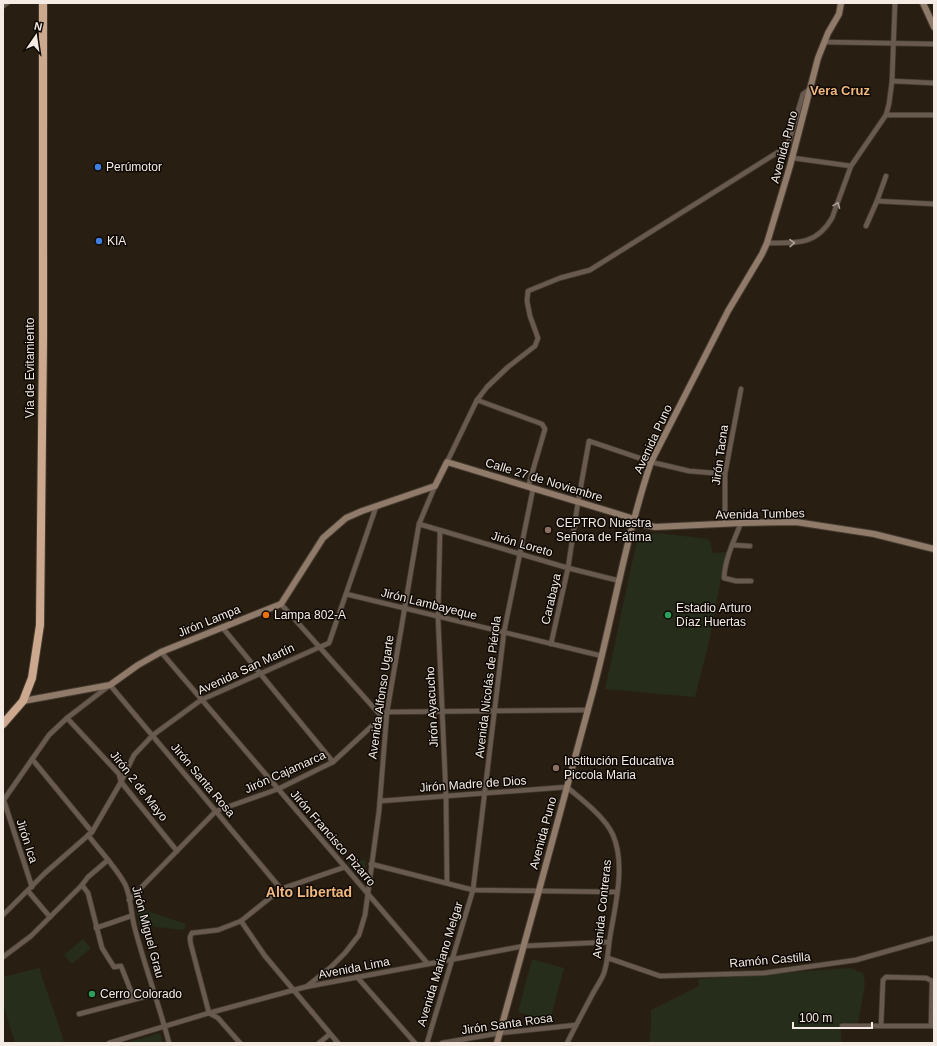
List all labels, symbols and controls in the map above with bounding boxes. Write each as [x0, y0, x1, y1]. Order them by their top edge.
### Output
north arrow [16, 16, 56, 56]
text: N [33, 20, 44, 33]
district label: Vera Cruz [810, 83, 870, 98]
street label: Avenida Puno [768, 109, 800, 185]
place label: Perúmotor [106, 160, 162, 174]
marker: Perúmotor [93, 162, 103, 172]
one-way arrow [832, 201, 840, 208]
place label: KIA [107, 234, 126, 248]
marker: KIA [94, 236, 104, 246]
one-way arrow [789, 239, 795, 247]
street label: Vía de Evitamiento [23, 317, 37, 418]
street label: Avenida Puno [631, 402, 675, 476]
street label: Jirón Tacna [709, 423, 731, 486]
street label: Calle 27 de Noviembre [484, 455, 605, 505]
street label: Avenida Tumbes [715, 506, 805, 522]
place label: CEPTRO Nuestra Señora de Fátima [556, 516, 652, 544]
marker: CEPTRO Nuestra Señora de Fátima [543, 525, 553, 535]
street label: Jirón Loreto [490, 529, 555, 560]
street label: Carabaya [538, 572, 564, 626]
street label: Jirón Lambayeque [379, 585, 479, 623]
place label: Estadio Arturo Díaz Huertas [676, 601, 752, 629]
street label: Jirón Lampa [176, 602, 243, 640]
place label: Lampa 802-A [274, 608, 346, 622]
marker: Lampa 802-A [261, 610, 271, 620]
marker: Estadio Arturo Díaz Huertas [663, 610, 673, 620]
street label: Avenida Nicolás de Piérola [472, 615, 504, 759]
street label: Avenida Alfonso Ugarte [365, 634, 397, 760]
street label: Avenida San Martín [195, 640, 297, 698]
street label: Jirón Ayacucho [423, 666, 441, 748]
street label: Jirón Santa Rosa [168, 740, 238, 820]
street label: Jirón 2 de Mayo [107, 748, 171, 824]
street label: Jirón Cajamarca [242, 748, 328, 796]
place label: Institución Educativa Piccola Maria [564, 754, 674, 782]
marker: Institución Educativa Piccola Maria [551, 763, 561, 773]
street label: Jirón Madre de Dios [419, 773, 527, 795]
street label: Jirón Francisco Pizarro [287, 787, 379, 889]
street label: Avenida Puno [527, 795, 559, 871]
street label: Jirón Ica [13, 817, 41, 865]
street label: Avenida Contreras [590, 859, 614, 959]
street label: Jirón Miguel Grau [129, 884, 167, 980]
district label: Alto Libertad [266, 884, 352, 900]
street label: Avenida Mariano Melgar [414, 900, 466, 1028]
street label: Ramón Castilla [729, 949, 811, 971]
street label: Avenida Lima [317, 954, 391, 982]
place label: Cerro Colorado [100, 987, 182, 1001]
marker: Cerro Colorado [87, 989, 97, 999]
scale bar [793, 1004, 872, 1030]
street label: Jirón Santa Rosa [460, 1011, 554, 1037]
text: 100 m [799, 1011, 832, 1025]

